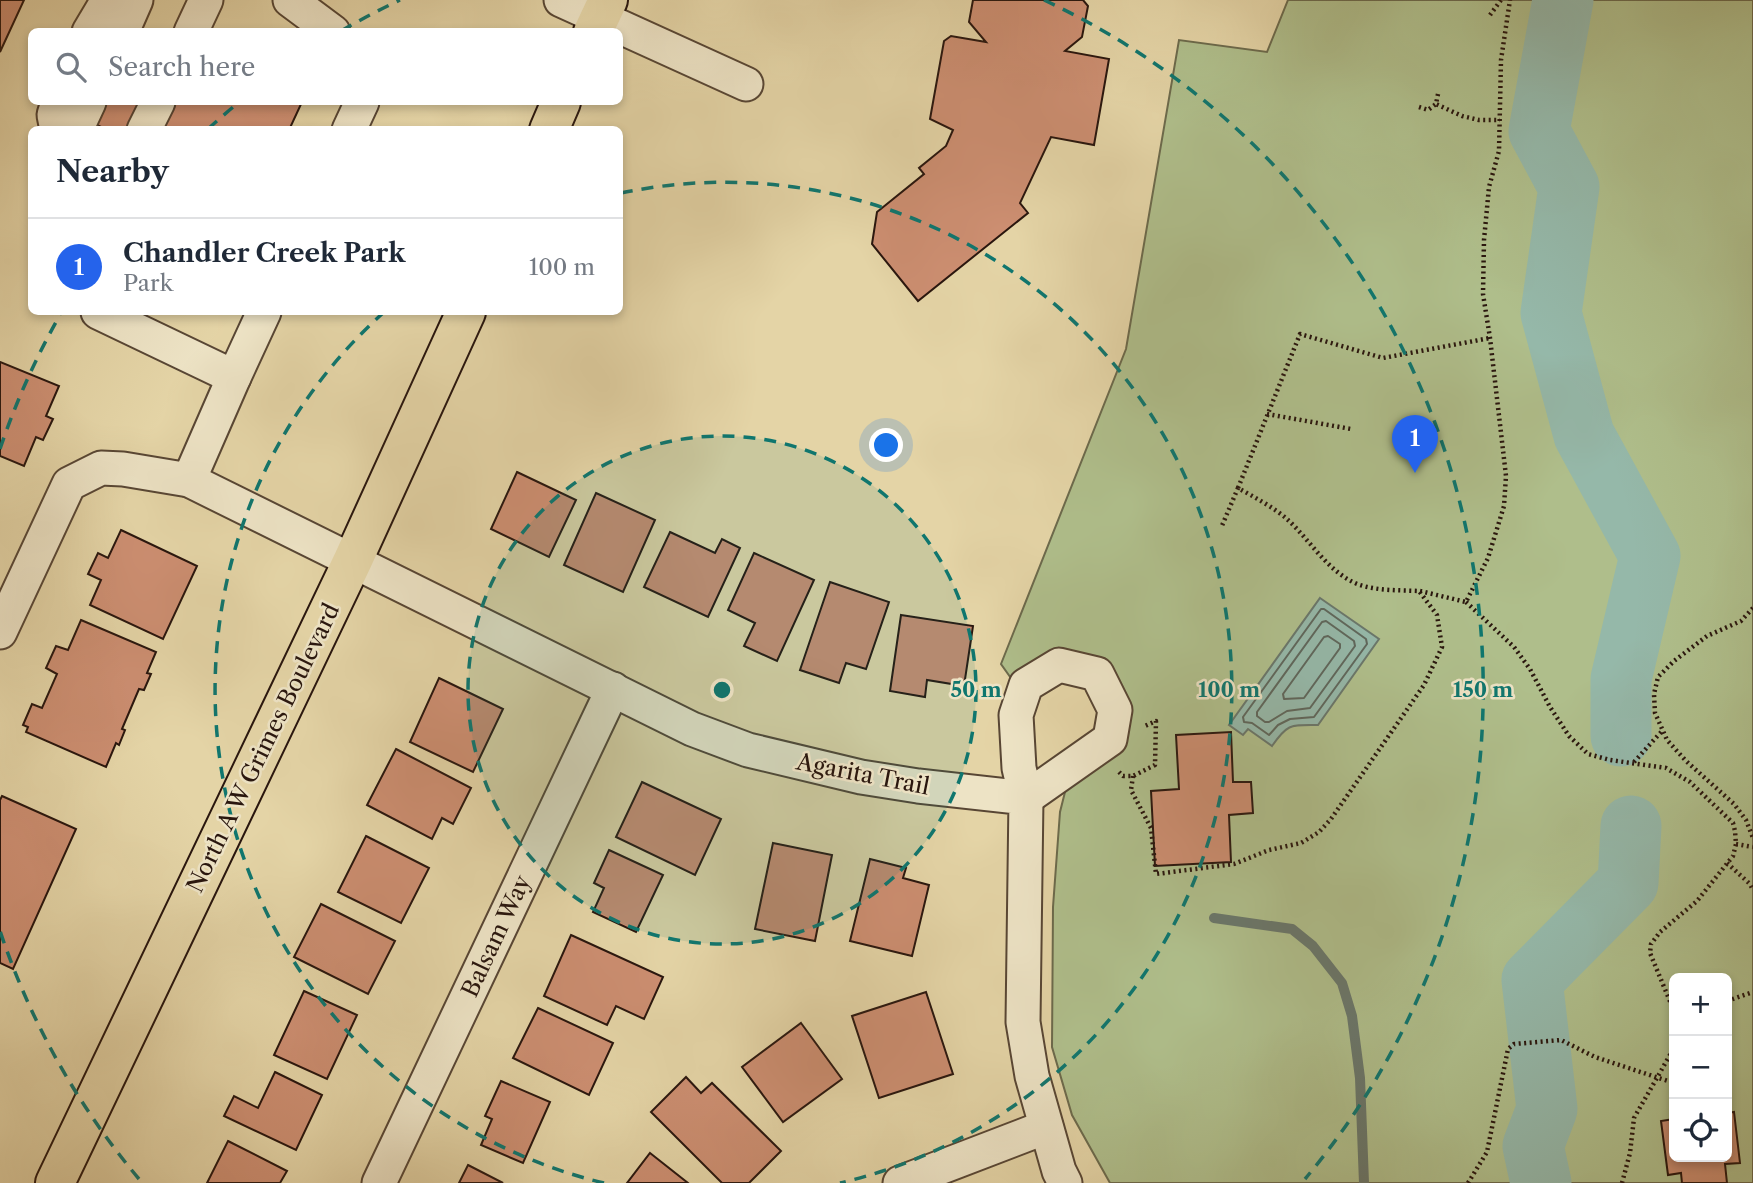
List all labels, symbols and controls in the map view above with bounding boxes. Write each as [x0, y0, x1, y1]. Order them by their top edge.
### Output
search box [28, 28, 623, 105]
icon: search [52, 48, 90, 86]
text: Search here [108, 51, 255, 83]
text: Nearby [56, 153, 169, 190]
text: Chandler Creek Park [123, 237, 405, 269]
text: 1 [74, 253, 84, 281]
text: 100 m [529, 253, 595, 281]
text: Park [123, 269, 173, 297]
pin: 1 [1392, 415, 1438, 473]
your location [869, 428, 903, 462]
street label: North A W Grimes Boulevard [181, 599, 345, 897]
text: 50 m [950, 677, 1002, 702]
text: 100 m [1198, 677, 1260, 702]
text: 150 m [1453, 677, 1513, 702]
centre of rings [710, 678, 734, 702]
street label: Agarita Trail [793, 747, 932, 801]
street label: Balsam Way [456, 870, 537, 1001]
map controls [1669, 973, 1732, 1162]
button: + [1669, 973, 1732, 1036]
button: − [1669, 1036, 1732, 1099]
button: locate [1669, 1099, 1732, 1162]

